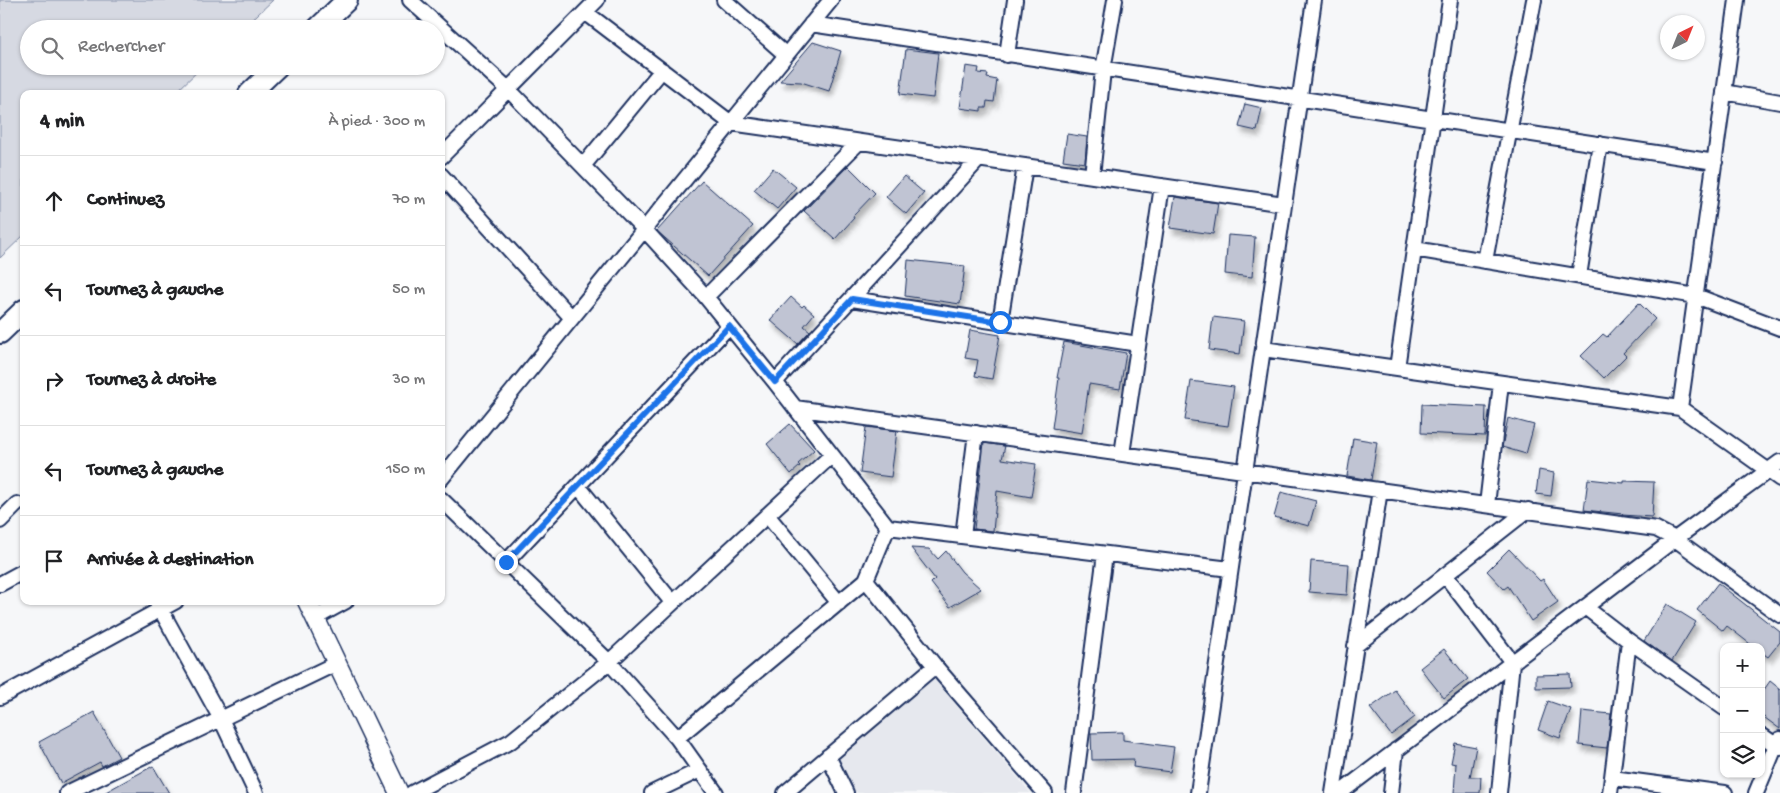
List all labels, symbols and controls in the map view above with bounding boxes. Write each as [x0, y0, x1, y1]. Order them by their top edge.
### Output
north arrow [1660, 15, 1705, 60]
search box [20, 20, 445, 75]
icon: search [38, 34, 66, 62]
text: Rechercher [78, 36, 164, 59]
text: 4 min [40, 110, 84, 135]
text: À pied · 300 m [329, 113, 425, 132]
icon: ahead [40, 187, 68, 215]
text: Continuez [87, 189, 164, 212]
text: 70 m [392, 191, 425, 210]
icon: left [40, 277, 68, 305]
text: Tournez à gauche [87, 279, 223, 302]
text: 50 m [392, 281, 425, 300]
route start [989, 311, 1012, 334]
icon: right [40, 367, 68, 395]
text: Tournez à droite [87, 369, 216, 392]
text: 30 m [392, 371, 425, 390]
icon: left [40, 457, 68, 485]
text: Tournez à gauche [87, 459, 223, 482]
text: 150 m [386, 461, 425, 480]
icon: arrive [40, 547, 68, 575]
text: Arrivée à destination [87, 549, 253, 572]
route end [495, 551, 518, 574]
map controls [1720, 643, 1765, 778]
button: + [1720, 643, 1765, 688]
button: − [1720, 688, 1765, 733]
button: layers [1720, 733, 1765, 778]

